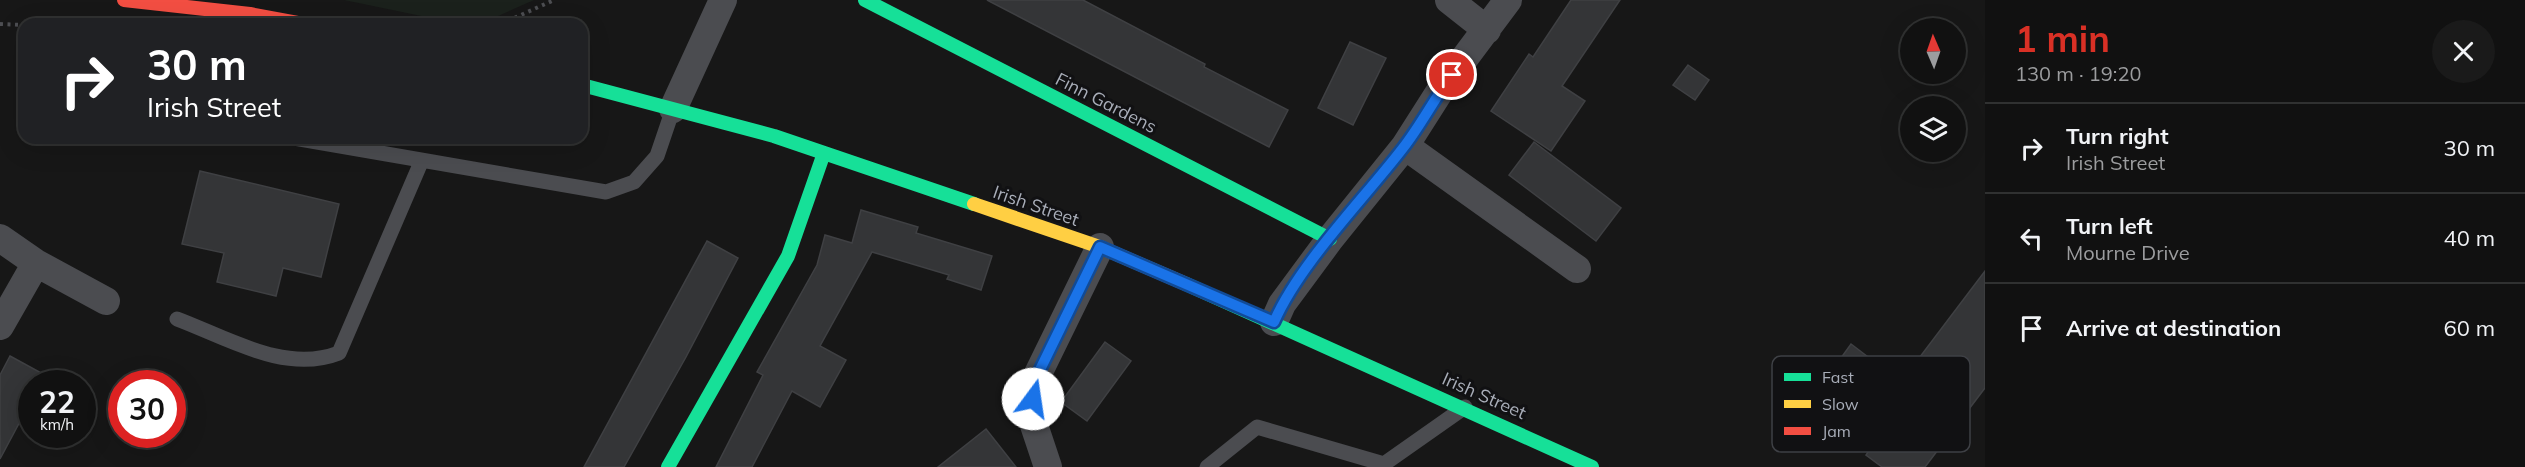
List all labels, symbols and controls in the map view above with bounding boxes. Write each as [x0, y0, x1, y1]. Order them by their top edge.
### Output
text: 1 min [2015, 16, 2110, 61]
north arrow [1900, 18, 1966, 84]
map controls [1900, 18, 1966, 162]
button: close [2432, 20, 2495, 83]
text: 30 m [147, 38, 247, 91]
icon: right [48, 42, 126, 120]
pin [1426, 49, 1477, 100]
icon: arrive [1435, 58, 1468, 91]
text: 130 m · 19:20 [2015, 61, 2141, 86]
street label: Finn Gardens [1052, 67, 1161, 138]
text: Irish Street [147, 90, 281, 124]
button: layers [1900, 96, 1966, 162]
text: Turn right [2066, 122, 2169, 150]
icon: right [2015, 132, 2048, 165]
text: 30 m [2444, 134, 2495, 162]
text: Irish Street [2066, 150, 2165, 175]
street label: Irish Street [990, 180, 1082, 231]
text: Turn left [2066, 212, 2153, 240]
icon: left [2015, 222, 2048, 255]
text: 40 m [2444, 224, 2495, 252]
text: Mourne Drive [2066, 240, 2190, 265]
icon: arrive [2015, 312, 2048, 345]
text: Arrive at destination [2066, 314, 2281, 342]
text: 60 m [2444, 314, 2495, 342]
legend [1772, 356, 1970, 452]
position arrow [1001, 367, 1065, 431]
street label: Irish Street [1439, 367, 1530, 424]
text: Fast [1822, 367, 1854, 387]
speed limit sign: 30 [108, 370, 186, 448]
text: 22 [39, 383, 75, 421]
text: Slow [1822, 394, 1859, 414]
text: km/h [40, 415, 74, 434]
text: Jam [1822, 421, 1851, 441]

